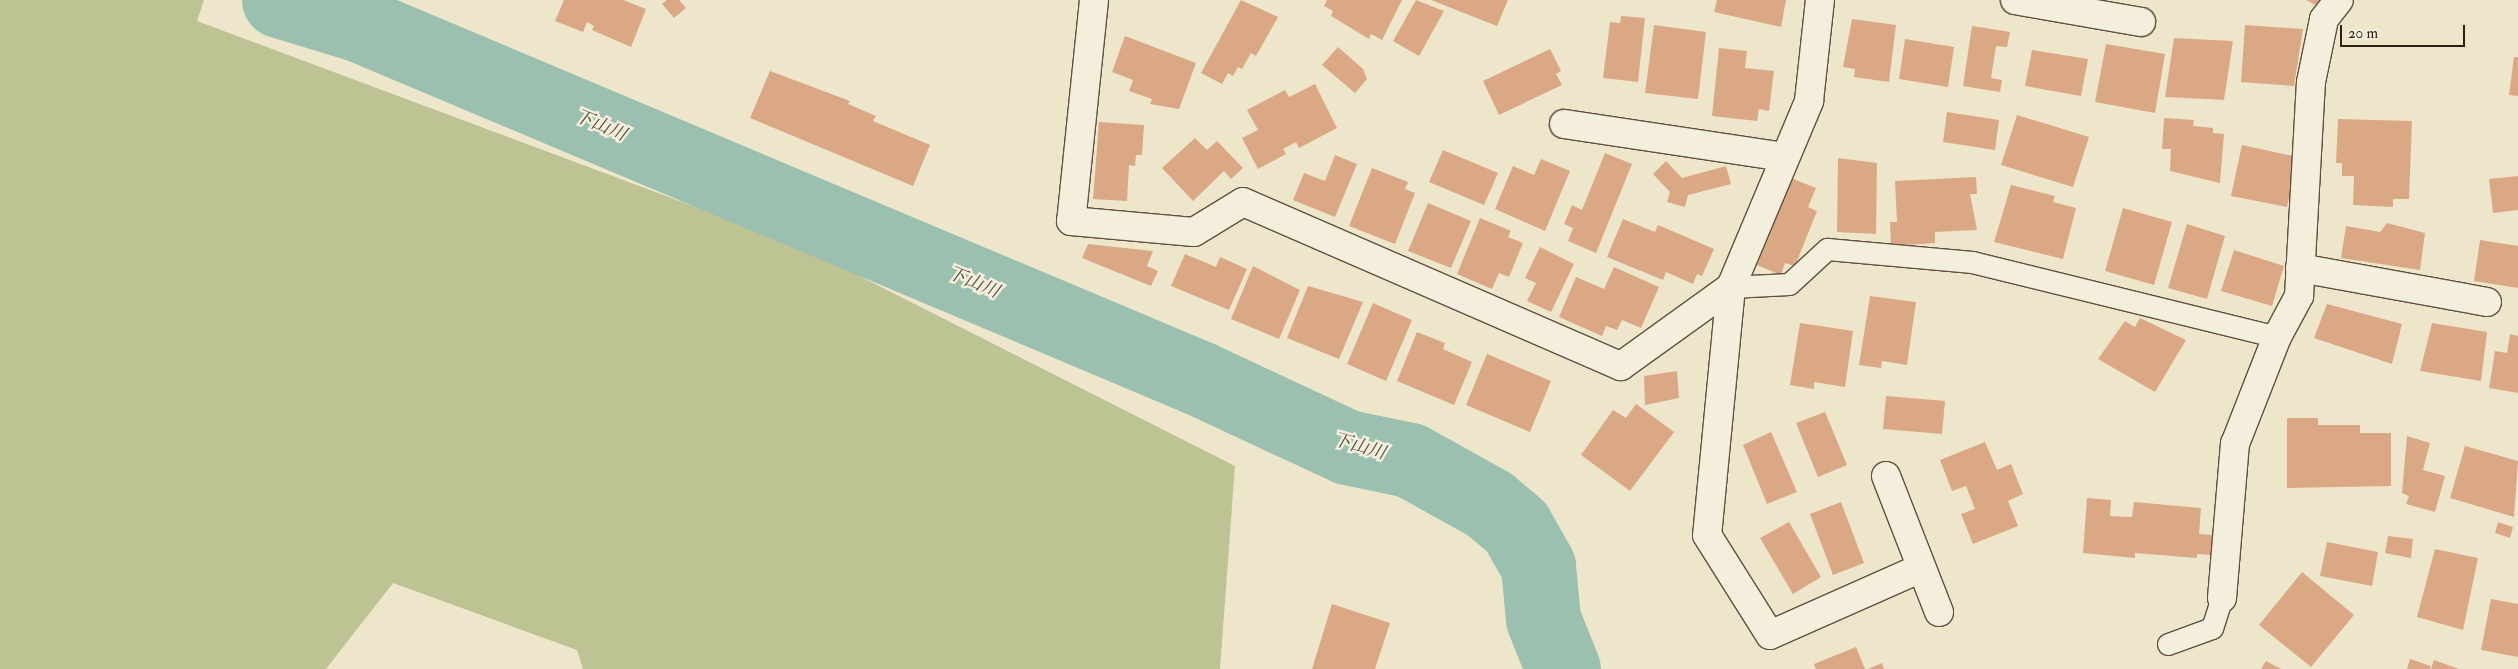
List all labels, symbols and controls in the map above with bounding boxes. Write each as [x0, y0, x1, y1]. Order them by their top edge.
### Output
scale bar [2343, 15, 2468, 47]
text: 20 m [2348, 24, 2378, 43]
water label: 下山川 [571, 106, 629, 146]
water label: 下山川 [944, 263, 1002, 303]
water label: 下山川 [1330, 429, 1388, 465]

